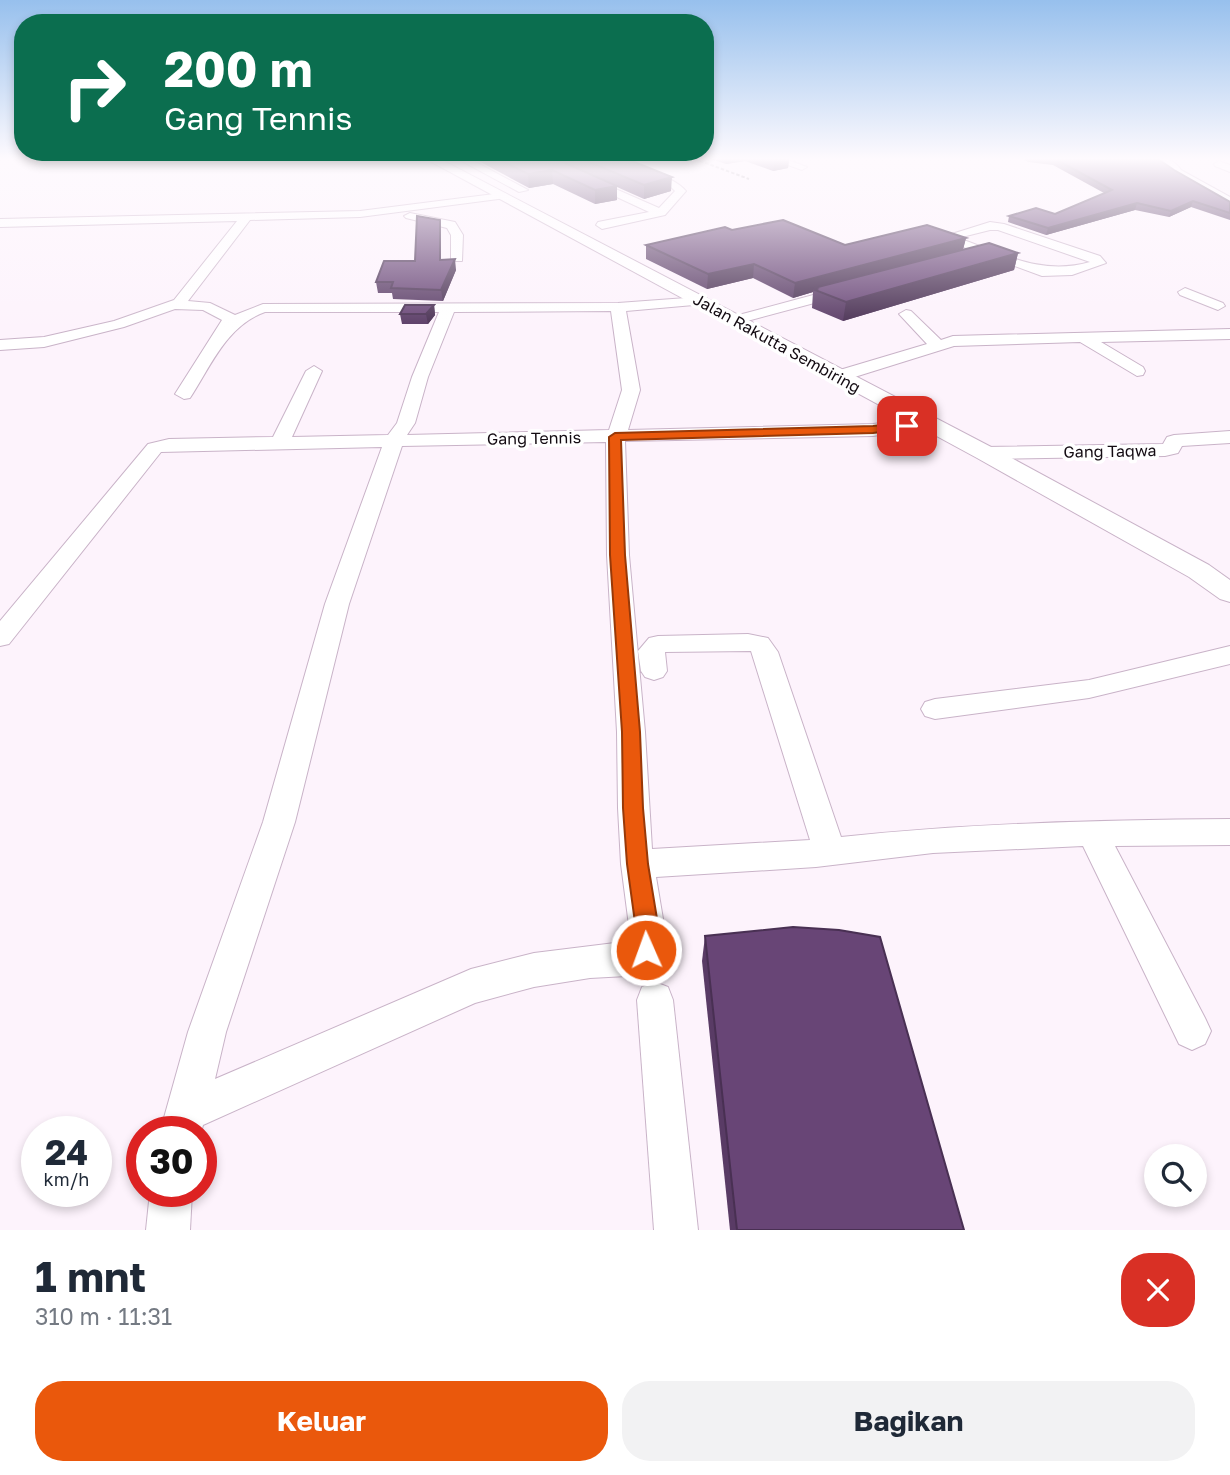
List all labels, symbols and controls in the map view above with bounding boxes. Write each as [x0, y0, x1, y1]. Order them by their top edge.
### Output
text: 200 m [164, 39, 313, 98]
icon: right [49, 42, 140, 133]
text: Gang Tennis [164, 99, 352, 137]
street label: Jalan Rakutta Sembiring [690, 289, 864, 397]
pin [877, 396, 937, 456]
icon: arrive [888, 407, 926, 445]
street label: Gang Tennis [487, 427, 581, 449]
street label: Gang Taqwa [1063, 440, 1157, 462]
position arrow [609, 913, 683, 987]
speed limit sign: 30 [126, 1116, 217, 1207]
text: 24 [45, 1131, 88, 1173]
map controls [1144, 1144, 1207, 1207]
button: search [1144, 1144, 1207, 1207]
text: km/h [44, 1168, 89, 1190]
text: 1 mnt [35, 1251, 146, 1301]
button: close [1121, 1253, 1195, 1327]
text: 310 m · 11:31 [35, 1302, 172, 1330]
button: Keluar [35, 1381, 608, 1461]
button: Bagikan [622, 1381, 1195, 1461]

